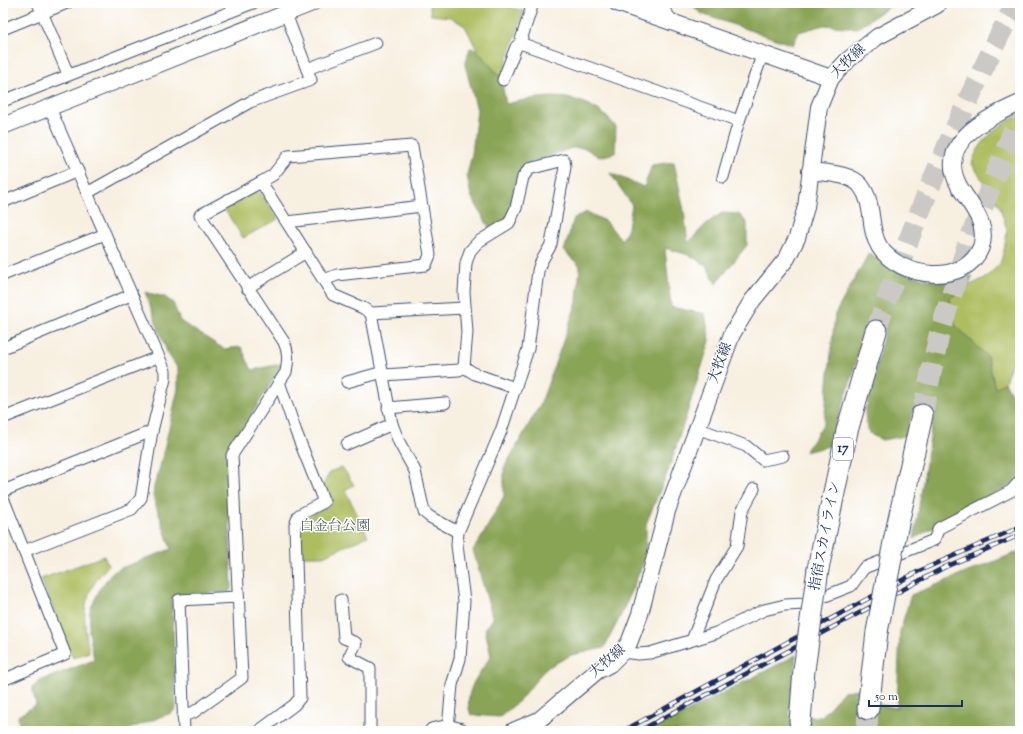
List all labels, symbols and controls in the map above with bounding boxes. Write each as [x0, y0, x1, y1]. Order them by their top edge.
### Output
street label: 大牧線 [827, 40, 871, 84]
street label: 大牧線 [704, 340, 738, 386]
road number: 17 [833, 438, 853, 460]
street label: 指宿スカイライン [806, 480, 846, 592]
park label: 白金台公園 [300, 517, 370, 537]
street label: 大牧線 [586, 641, 630, 683]
scale bar [869, 682, 962, 708]
text: 50 m [874, 688, 898, 706]

